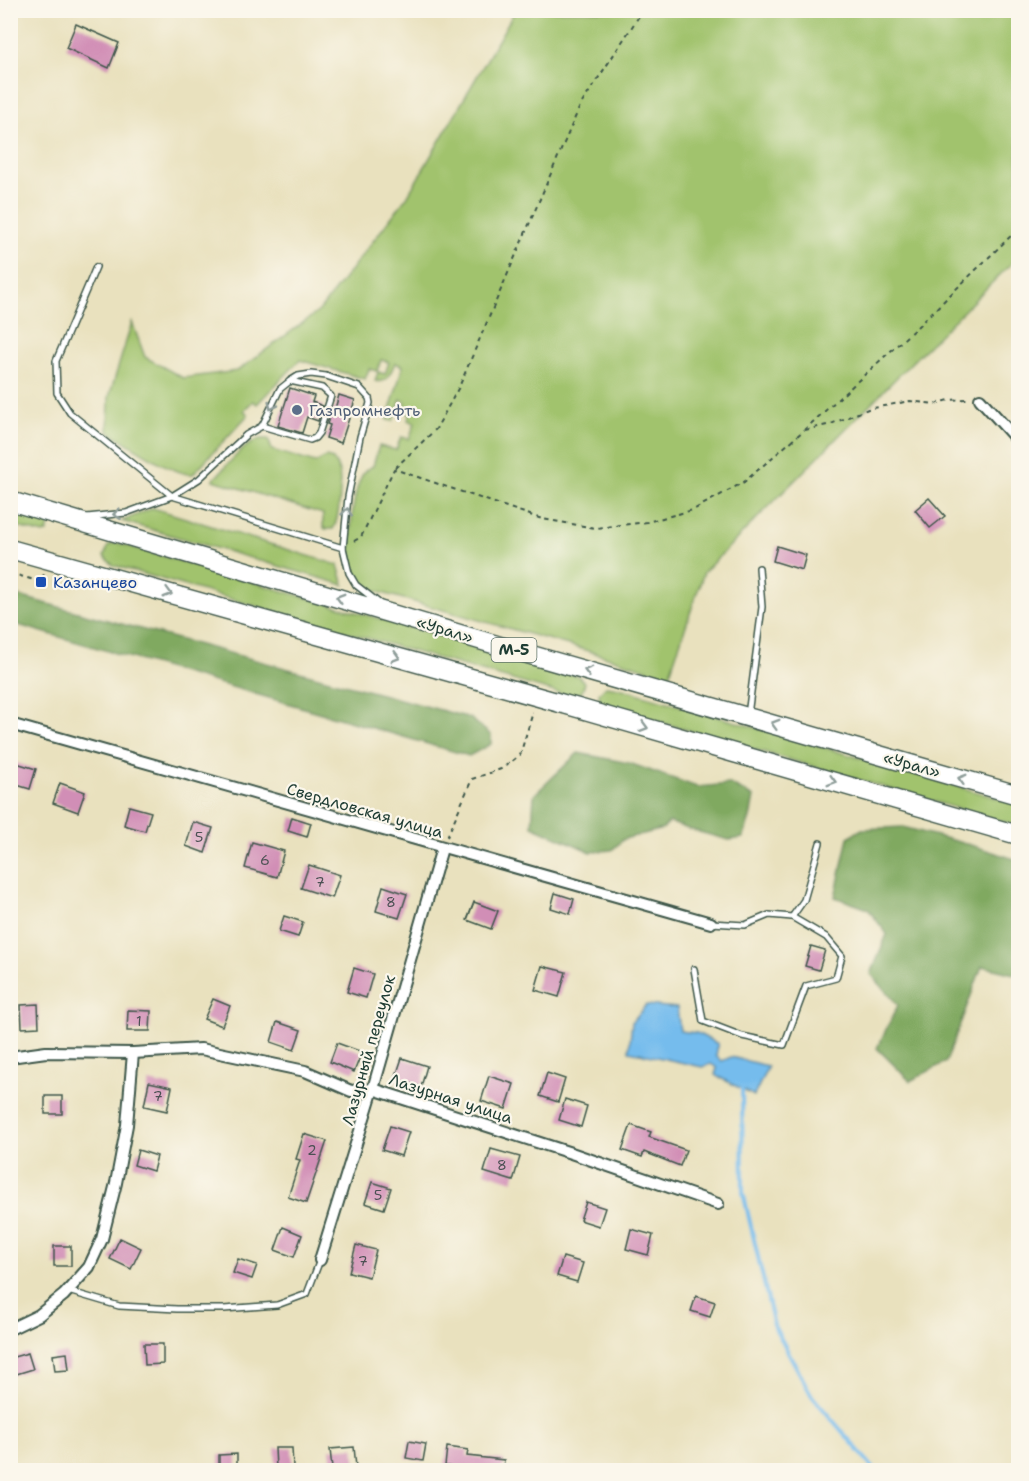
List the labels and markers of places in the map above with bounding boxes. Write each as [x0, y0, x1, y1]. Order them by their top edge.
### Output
place label: Газпромнефть [309, 400, 420, 421]
marker: Газпромнефть [290, 403, 304, 417]
place label: Казанцево [53, 572, 137, 593]
marker: Казанцево [34, 575, 48, 589]

